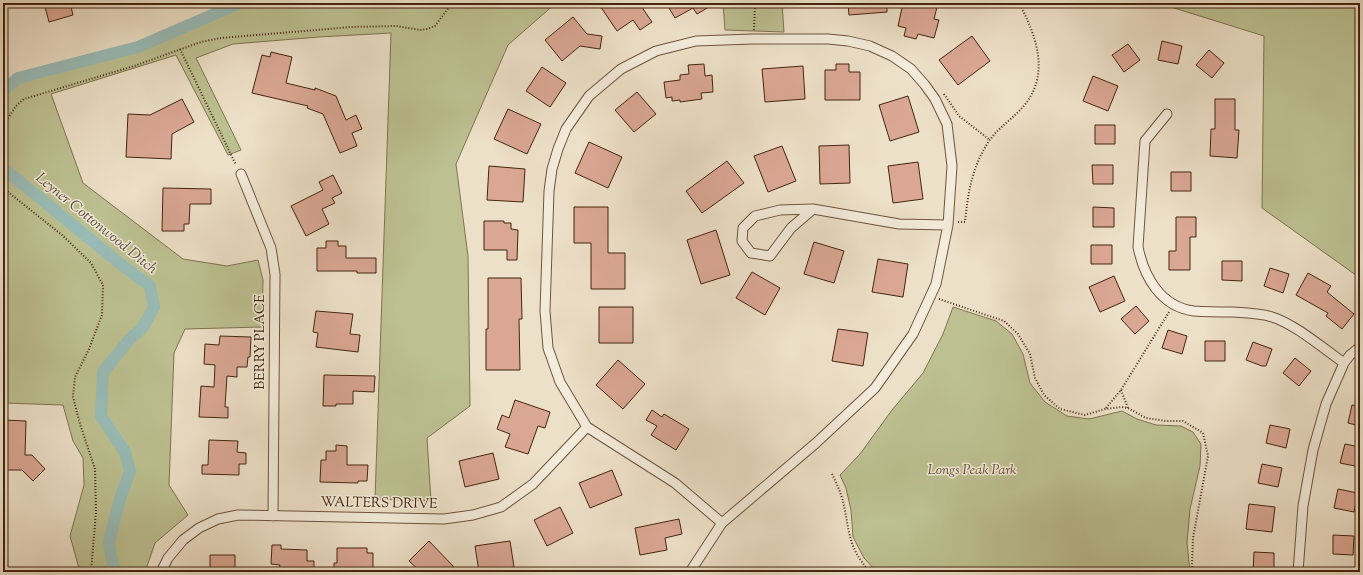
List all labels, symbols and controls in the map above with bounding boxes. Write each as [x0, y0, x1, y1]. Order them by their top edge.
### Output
water label: Leyner Cottonwood Ditch [31, 168, 162, 280]
street label: BERRY PLACE [251, 294, 271, 390]
park label: Longs Peak Park [928, 461, 1017, 481]
street label: WALTERS DRIVE [320, 493, 438, 515]

